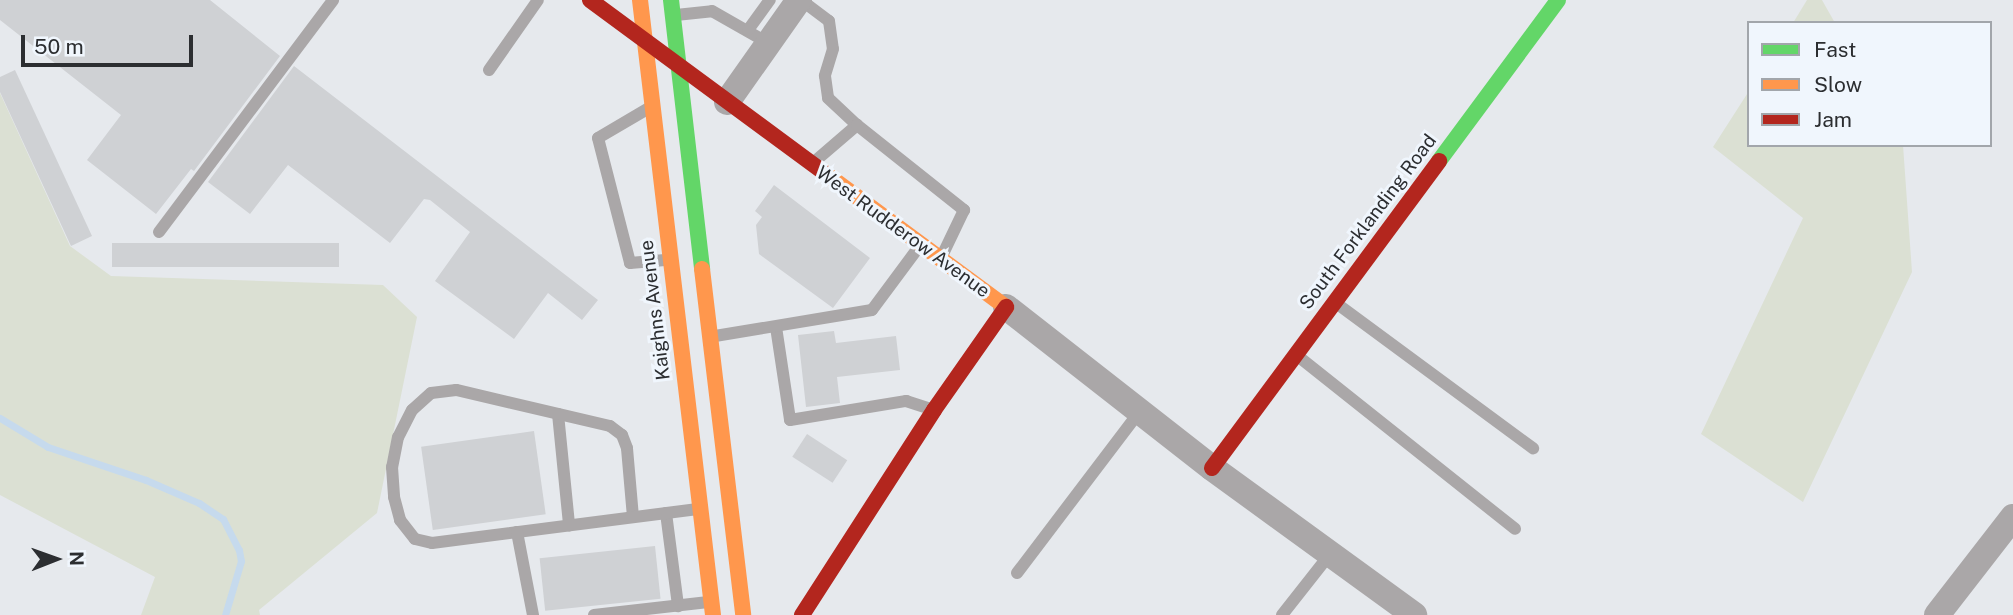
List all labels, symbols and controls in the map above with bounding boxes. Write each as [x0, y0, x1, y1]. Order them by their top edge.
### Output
scale bar [24, 21, 196, 65]
legend [1747, 21, 1992, 147]
text: 50 m [34, 34, 84, 59]
text: Fast [1814, 37, 1856, 62]
text: Slow [1814, 72, 1862, 97]
text: Jam [1814, 107, 1852, 132]
street label: South Forklanding Road [1295, 130, 1441, 314]
street label: West Rudderow Avenue [812, 161, 994, 303]
street label: Kaighns Avenue [635, 239, 675, 381]
north arrow [21, 524, 91, 594]
text: N [66, 551, 88, 566]

